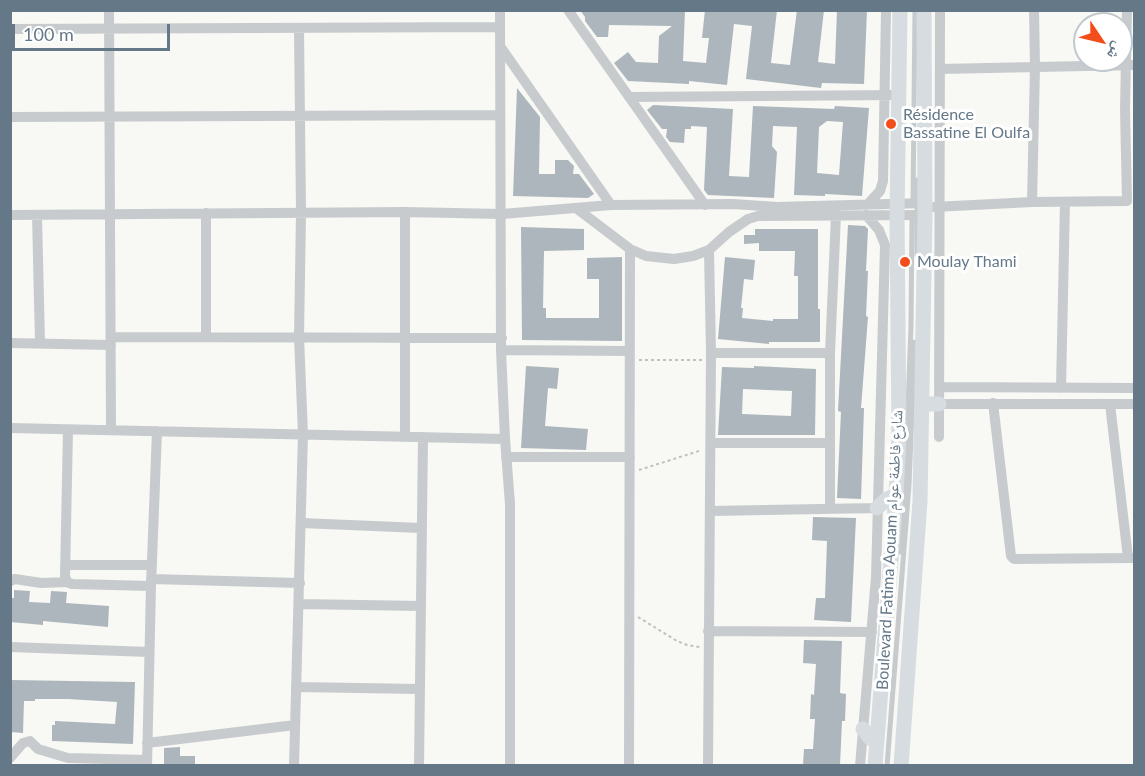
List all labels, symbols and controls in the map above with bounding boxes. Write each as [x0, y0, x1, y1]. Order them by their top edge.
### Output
scale bar [15, 12, 172, 50]
north arrow [1073, 12, 1133, 72]
text: 100 m [23, 23, 74, 45]
text: ش [1104, 39, 1129, 64]
place label: Résidence Bassatine El Oulfa [903, 105, 1030, 143]
marker: Résidence Bassatine El Oulfa [884, 117, 898, 131]
place label: Moulay Thami [917, 252, 1017, 272]
marker: Moulay Thami [898, 255, 912, 269]
street label: Boulevard Fatima Aouam شارع فاطمة عوام [873, 409, 907, 691]

